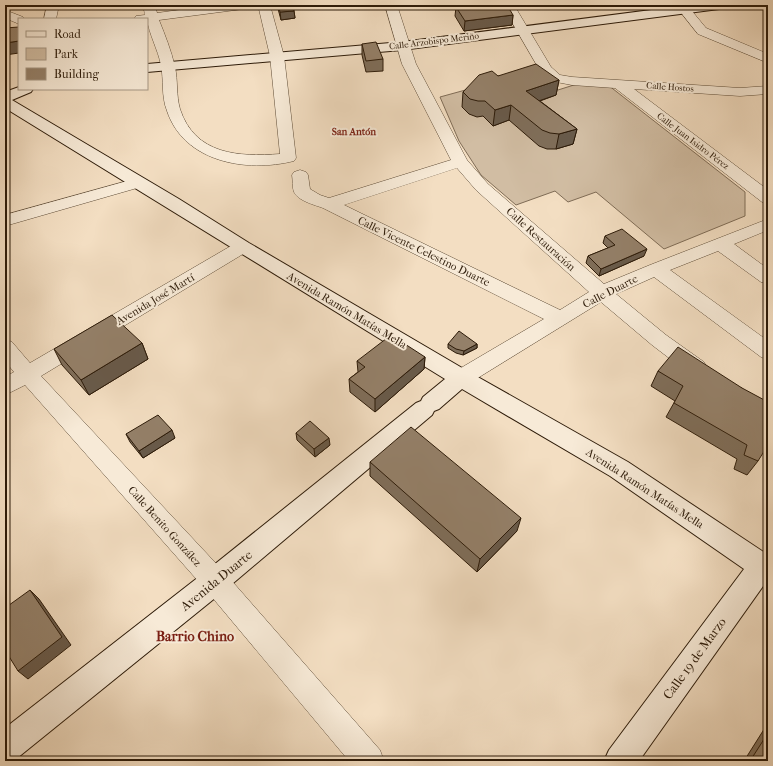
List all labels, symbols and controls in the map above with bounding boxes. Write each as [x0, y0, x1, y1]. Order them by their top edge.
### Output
legend [18, 18, 148, 90]
text: Road [54, 27, 81, 41]
street label: Calle Arzobispo Meriño [388, 30, 480, 51]
text: Park [54, 47, 79, 61]
text: Building [54, 67, 99, 81]
street label: Calle Hostos [646, 80, 695, 94]
street label: Calle Juan Isidro Pérez [655, 111, 731, 171]
district label: San Antón [332, 126, 376, 138]
street label: Calle Restauración [503, 205, 578, 274]
street label: Calle Vicente Celestino Duarte [356, 214, 492, 289]
street label: Avenida Ramón Matías Mella [284, 269, 410, 352]
street label: Avenida José Martí [113, 271, 197, 328]
street label: Calle Duarte [580, 272, 640, 311]
street label: Avenida Ramón Matías Mella [583, 445, 707, 532]
street label: Calle Benito González [125, 484, 204, 569]
street label: Avenida Duarte [177, 547, 256, 615]
street label: Calle 19 de Marzo [660, 614, 729, 702]
district label: Barrio Chino [156, 628, 234, 645]

